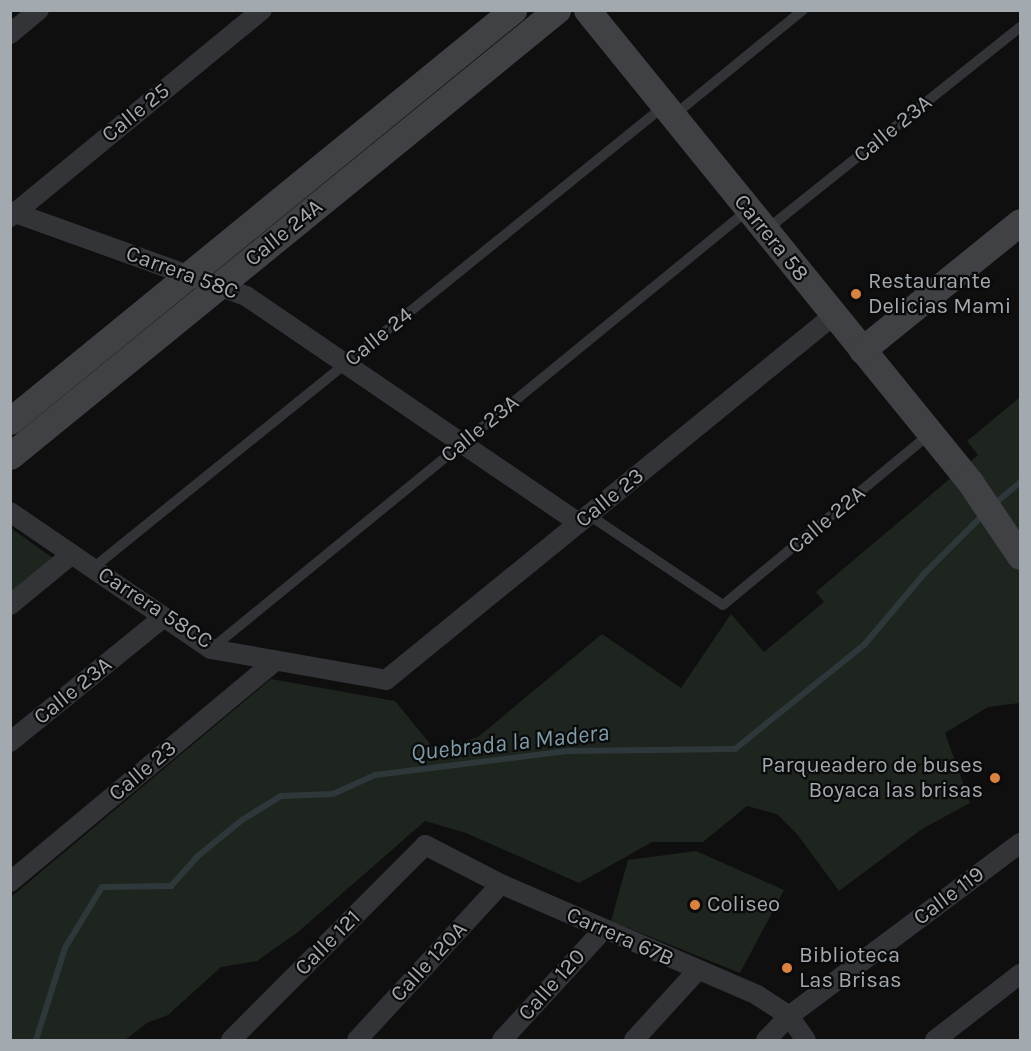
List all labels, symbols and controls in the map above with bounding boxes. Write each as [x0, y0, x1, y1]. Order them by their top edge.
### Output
street label: Calle 25 [97, 78, 175, 148]
street label: Calle 23A [849, 90, 937, 168]
street label: Carrera 58 [728, 189, 814, 287]
street label: Calle 24A [240, 194, 328, 272]
street label: Carrera 58C [122, 241, 242, 305]
place label: Restaurante Delicias Mami [868, 268, 1011, 320]
marker: Restaurante Delicias Mami [849, 287, 863, 301]
street label: Calle 24 [340, 302, 418, 372]
street label: Calle 23A [436, 390, 524, 468]
street label: Calle 23 [571, 463, 649, 533]
street label: Calle 22A [783, 480, 871, 560]
street label: Carrera 58CC [93, 561, 217, 655]
street label: Calle 23A [29, 652, 117, 730]
water label: Quebrada la Madera [409, 718, 611, 768]
street label: Calle 23 [104, 735, 182, 807]
place label: Parqueadero de buses Boyaca las brisas [761, 752, 983, 804]
marker: Parqueadero de buses Boyaca las brisas [988, 771, 1002, 785]
street label: Calle 119 [908, 861, 990, 931]
place label: Coliseo [707, 892, 780, 918]
marker: Coliseo [688, 898, 702, 912]
street label: Carrera 67B [562, 902, 678, 972]
street label: Calle 121 [290, 905, 366, 981]
street label: Calle 120A [385, 916, 473, 1008]
place label: Biblioteca Las Brisas [799, 942, 902, 993]
street label: Calle 120 [513, 944, 591, 1026]
marker: Biblioteca Las Brisas [780, 961, 794, 975]

